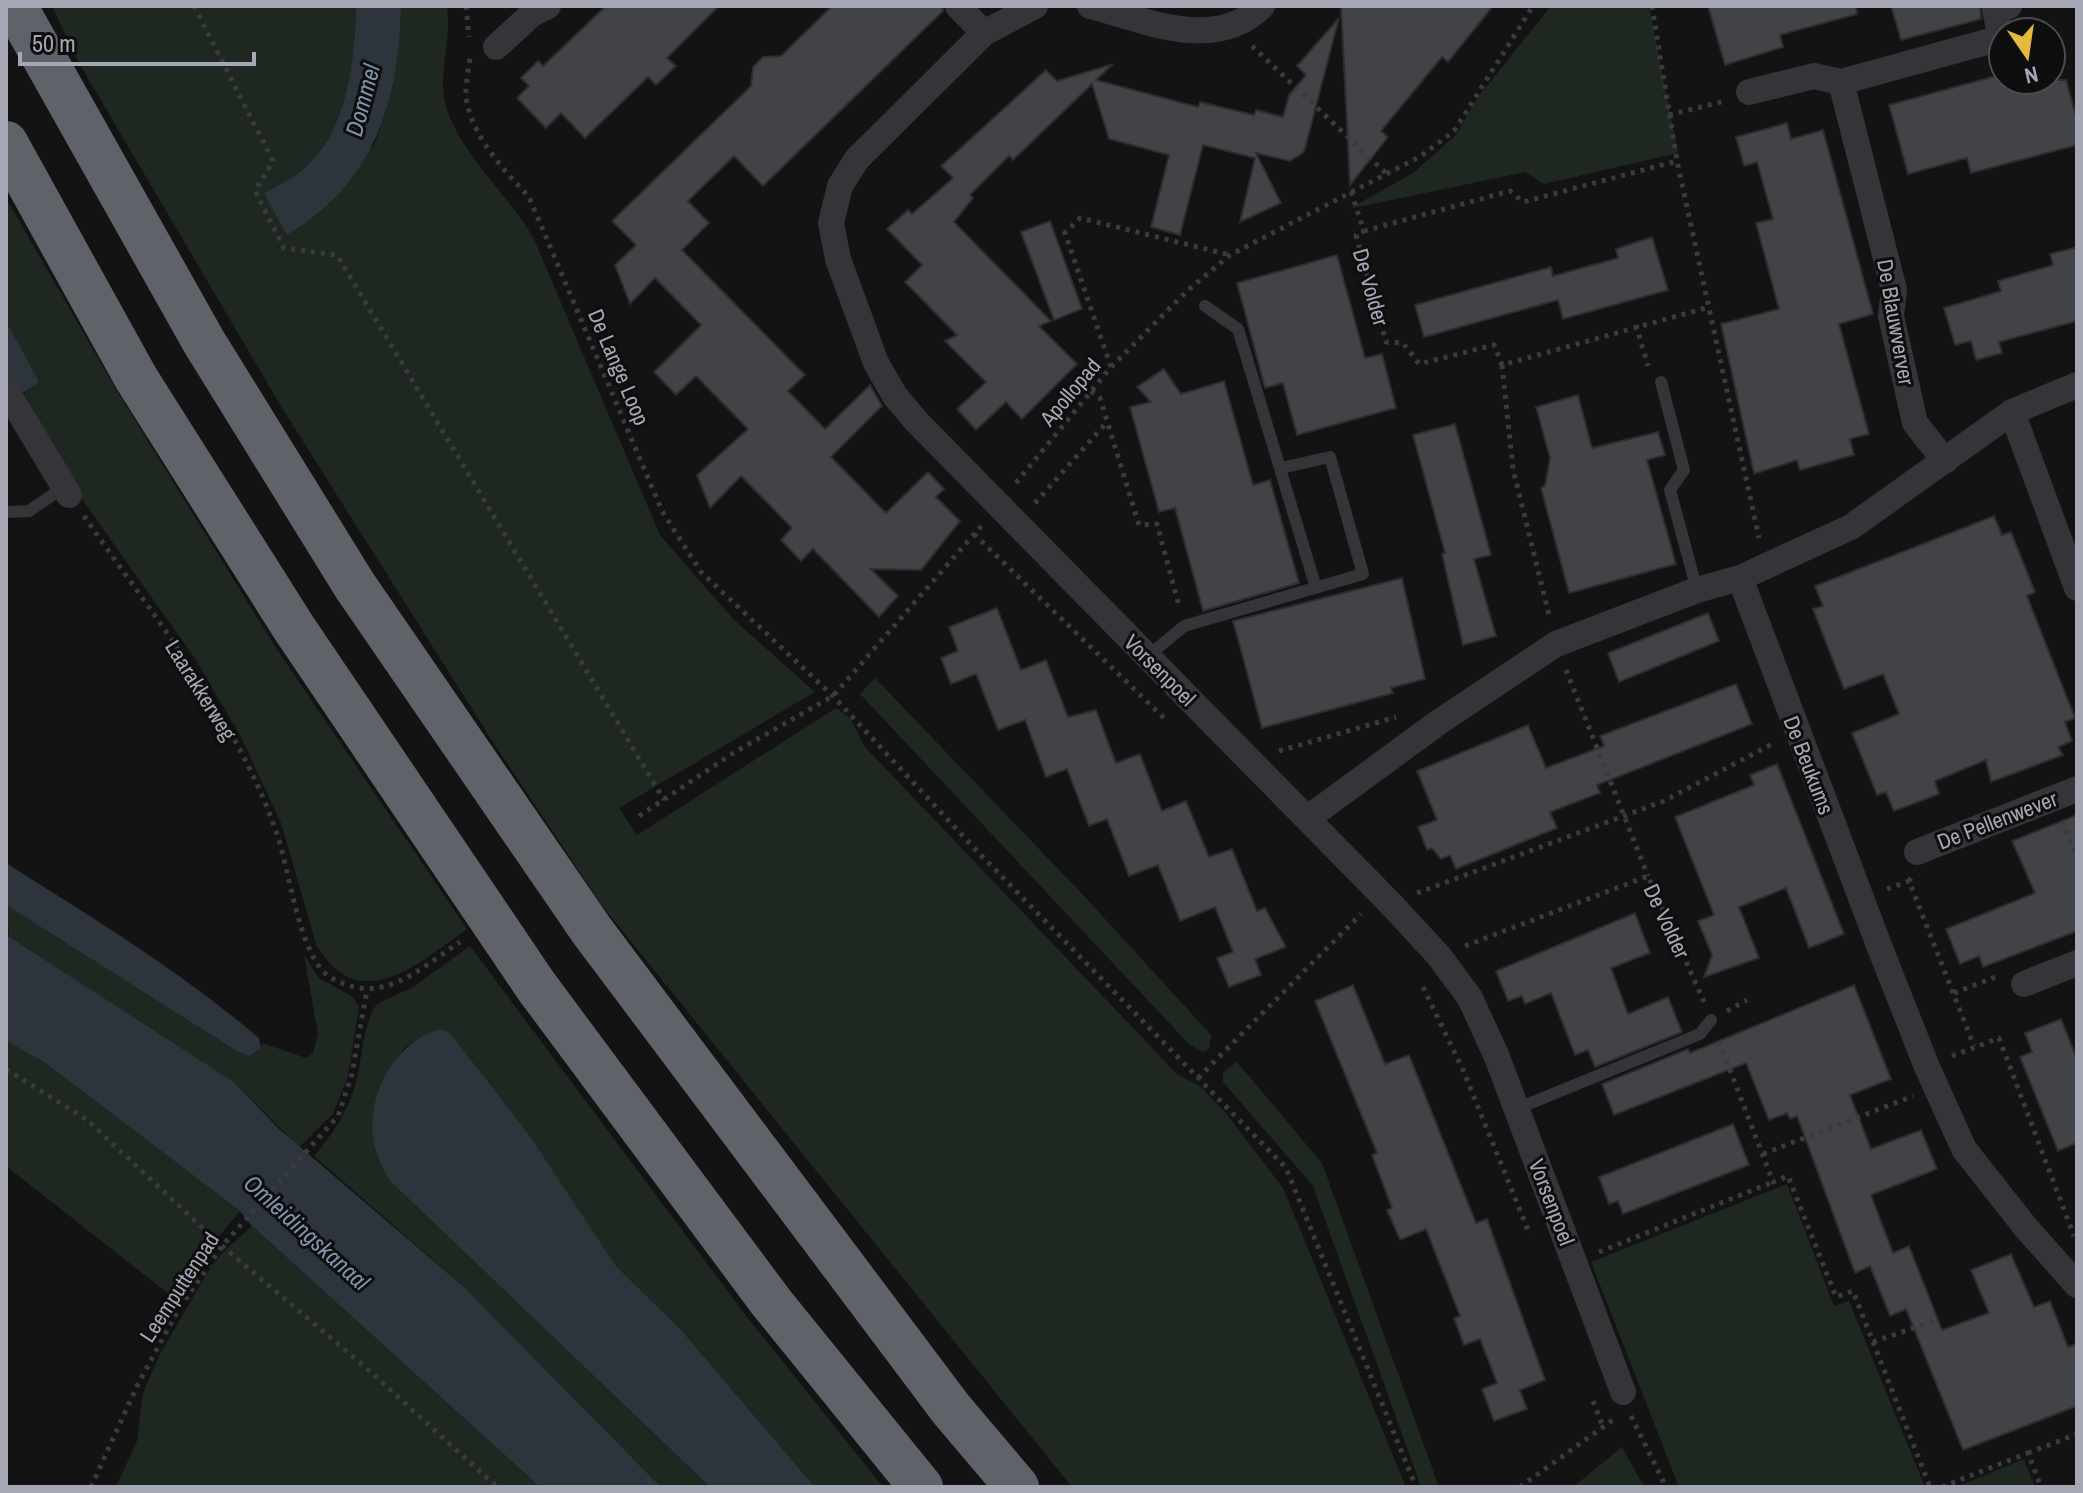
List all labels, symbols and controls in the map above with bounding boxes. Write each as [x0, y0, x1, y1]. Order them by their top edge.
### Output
scale bar [20, 16, 254, 66]
north arrow [1987, 16, 2067, 96]
text: 50 m [32, 27, 76, 59]
text: N [2022, 59, 2041, 92]
water label: Dommel [337, 60, 387, 140]
street label: De Volder [1346, 245, 1396, 329]
street label: De Blauwverver [1870, 257, 1922, 387]
street label: De Lange Loop [581, 304, 657, 430]
street label: Apollopad [1032, 352, 1107, 433]
street label: Vorsenpoel [1117, 627, 1203, 713]
street label: Laarakkerweg [158, 634, 244, 746]
street label: De Beukums [1776, 711, 1842, 819]
street label: De Pellenwever [1933, 783, 2061, 857]
street label: De Volder [1637, 879, 1697, 963]
street label: Vorsenpoel [1522, 1154, 1582, 1250]
water label: Omleidingskanaal [237, 1167, 377, 1297]
street label: Leemputtenpad [132, 1226, 226, 1348]

